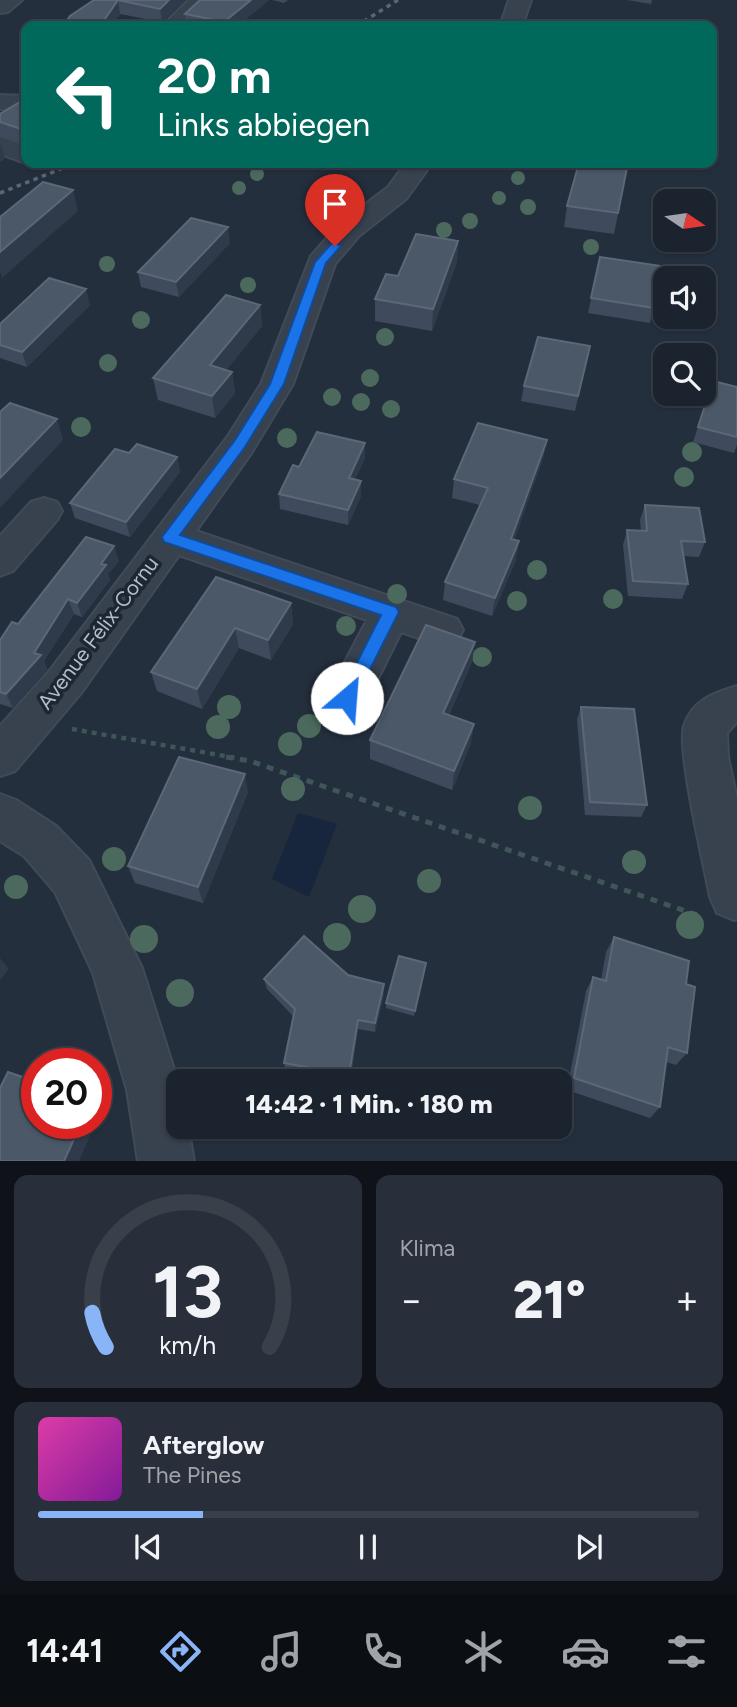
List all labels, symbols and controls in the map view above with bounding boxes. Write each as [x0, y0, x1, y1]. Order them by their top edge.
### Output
text: 20 m [157, 46, 272, 105]
icon: left [42, 49, 133, 140]
text: Links abbiegen [157, 106, 370, 144]
pin [305, 174, 365, 246]
icon: arrive [316, 185, 354, 223]
north arrow [653, 189, 716, 252]
map controls [653, 189, 716, 406]
button: sound [653, 266, 716, 329]
button: search [653, 343, 716, 406]
street label: Avenue Félix-Cornu [32, 551, 163, 714]
position arrow [310, 661, 384, 735]
speed limit sign: 20 [21, 1048, 112, 1139]
text: 14:42 · 1 Min. · 180 m [245, 1088, 493, 1120]
text: Klima [400, 1234, 455, 1262]
text: 13 [152, 1249, 223, 1336]
text: 21° [513, 1269, 586, 1331]
text: − [400, 1277, 423, 1323]
text: + [675, 1277, 699, 1323]
text: km/h [159, 1330, 216, 1360]
text: Afterglow [143, 1429, 265, 1461]
text: The Pines [143, 1461, 242, 1489]
icon: previous [129, 1528, 167, 1566]
icon: pause [349, 1528, 387, 1566]
icon: next [570, 1528, 608, 1566]
icon: directions [156, 1627, 205, 1676]
icon: music [257, 1627, 306, 1676]
icon: phone [358, 1627, 407, 1676]
icon: climate [459, 1627, 508, 1676]
icon: car [561, 1627, 610, 1676]
icon: filters [662, 1627, 711, 1676]
text: 14:41 [26, 1632, 103, 1670]

